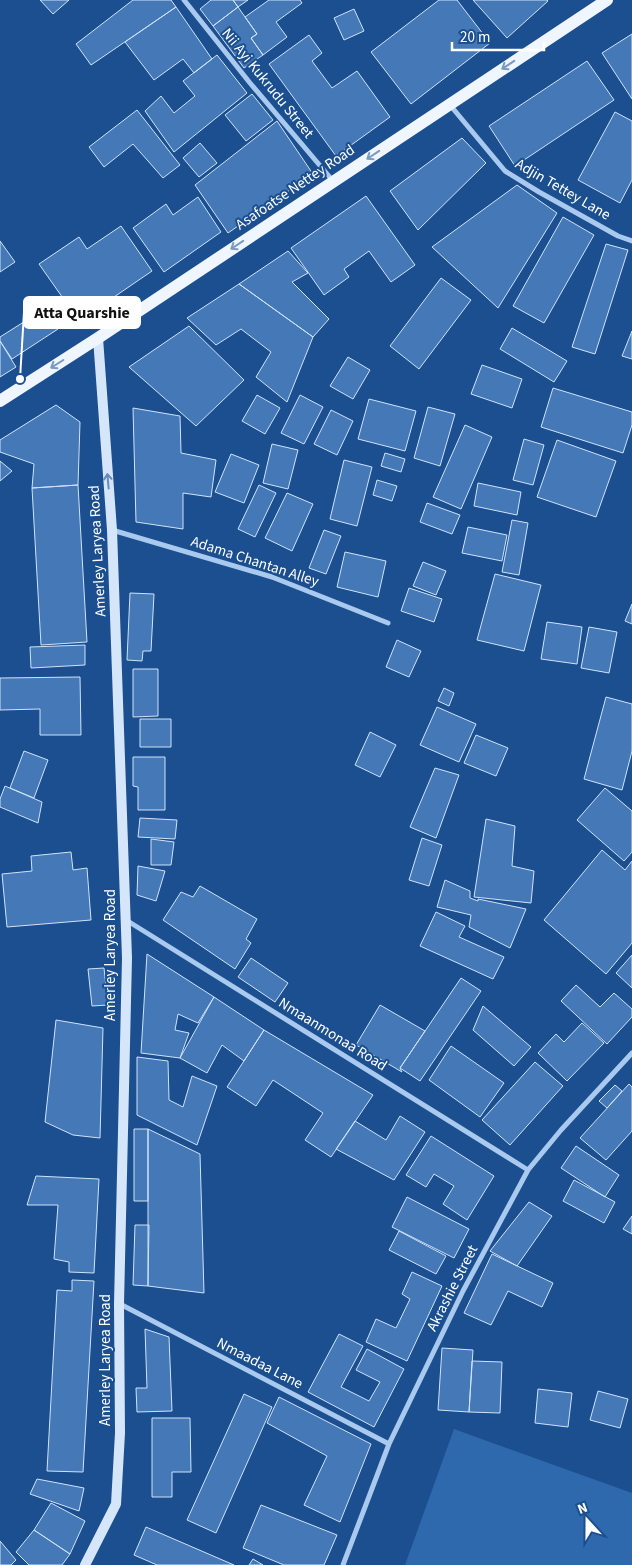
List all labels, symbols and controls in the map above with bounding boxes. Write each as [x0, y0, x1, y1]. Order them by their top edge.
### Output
scale bar [452, 20, 544, 52]
street label: Nii Ayi Kukrudu Street [217, 24, 319, 143]
text: 20 m [460, 27, 490, 48]
one-way arrow [502, 61, 516, 71]
street label: Asafoatse Nettey Road [231, 140, 359, 235]
one-way arrow [366, 150, 380, 160]
street label: Adjin Tettey Lane [511, 154, 614, 225]
one-way arrow [231, 240, 245, 250]
callout: Atta Quarshie [24, 297, 140, 328]
text: Atta Quarshie [33, 302, 130, 324]
one-way arrow [50, 360, 64, 370]
one-way arrow [103, 473, 113, 489]
street label: Amerley Laryea Road [84, 485, 111, 617]
street label: Adama Chantan Alley [188, 531, 322, 592]
street label: Amerley Laryea Road [100, 889, 121, 1021]
street label: Nmaanmonaa Road [274, 993, 391, 1076]
street label: Akrashie Street [422, 1242, 483, 1335]
street label: Amerley Laryea Road [95, 1294, 116, 1426]
street label: Nmaadaa Lane [213, 1333, 307, 1394]
north arrow [562, 1495, 612, 1545]
text: N [575, 1498, 591, 1520]

